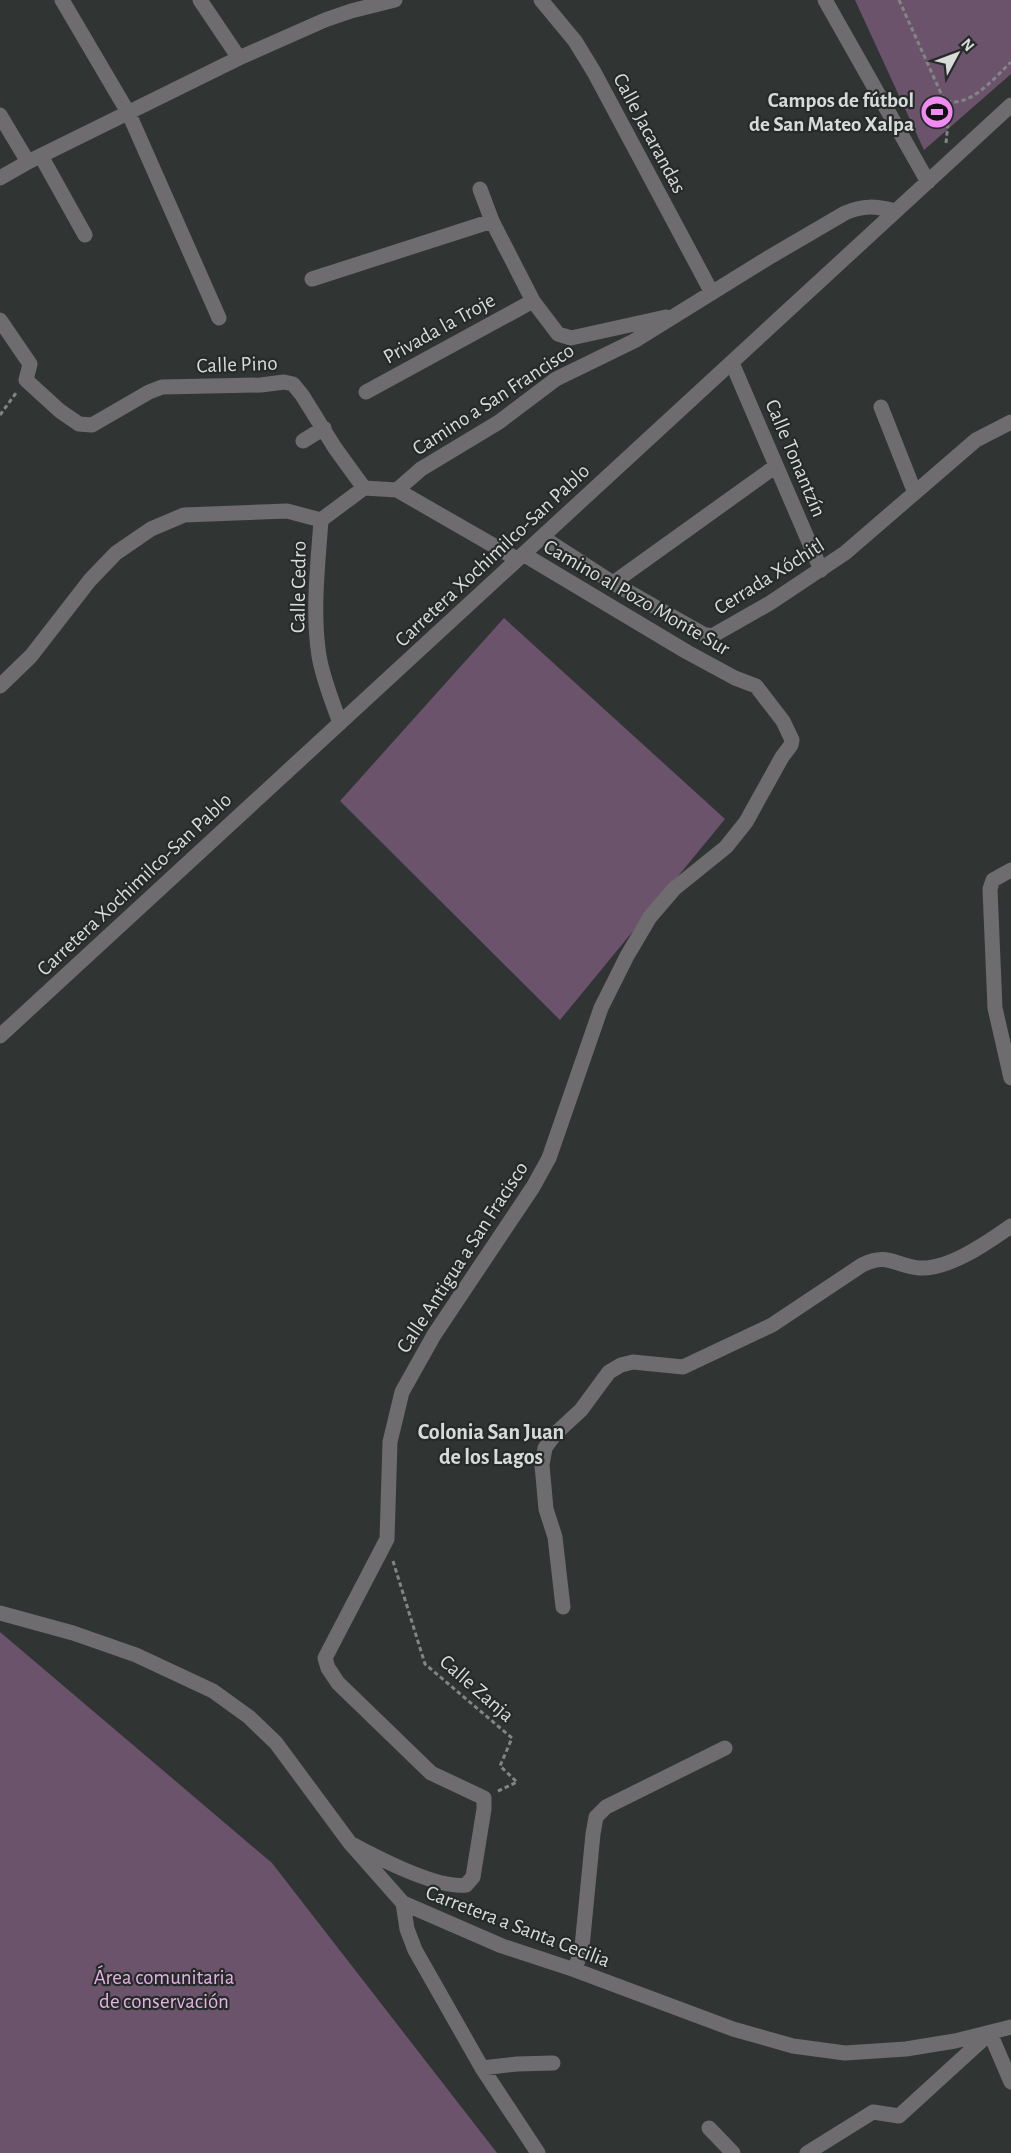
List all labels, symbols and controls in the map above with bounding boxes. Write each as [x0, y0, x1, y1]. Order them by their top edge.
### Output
north arrow [927, 24, 987, 84]
text: N [958, 35, 977, 54]
street label: Calle Jacarandas [609, 70, 690, 197]
place label: Campos de fútbol de San Mateo Xalpa [749, 90, 914, 135]
sports icon: Campos de fútbol de San Mateo Xalpa [919, 94, 955, 130]
street label: Privada la Troje [380, 289, 499, 368]
street label: Camino a San Francisco [409, 339, 578, 459]
street label: Calle Pino [196, 353, 278, 376]
street label: Calle Tonantzín [761, 396, 830, 520]
street label: Carretera Xochimilco-San Pablo [391, 460, 594, 651]
street label: Cerrada Xóchitl [710, 534, 828, 619]
street label: Camino al Pozo Monte Sur [540, 536, 734, 659]
street label: Calle Cedro [287, 541, 310, 633]
street label: Carretera Xochimilco-San Pablo [33, 789, 236, 980]
street label: Calle Antigua a San Fracisco [393, 1158, 532, 1357]
district label: Colonia San Juan de los Lagos [418, 1421, 564, 1468]
street label: Calle Zanja [436, 1651, 518, 1726]
street label: Carretera a Santa Cecilia [423, 1882, 613, 1971]
park label: Área comunitaria de conservación [94, 1965, 235, 2012]

